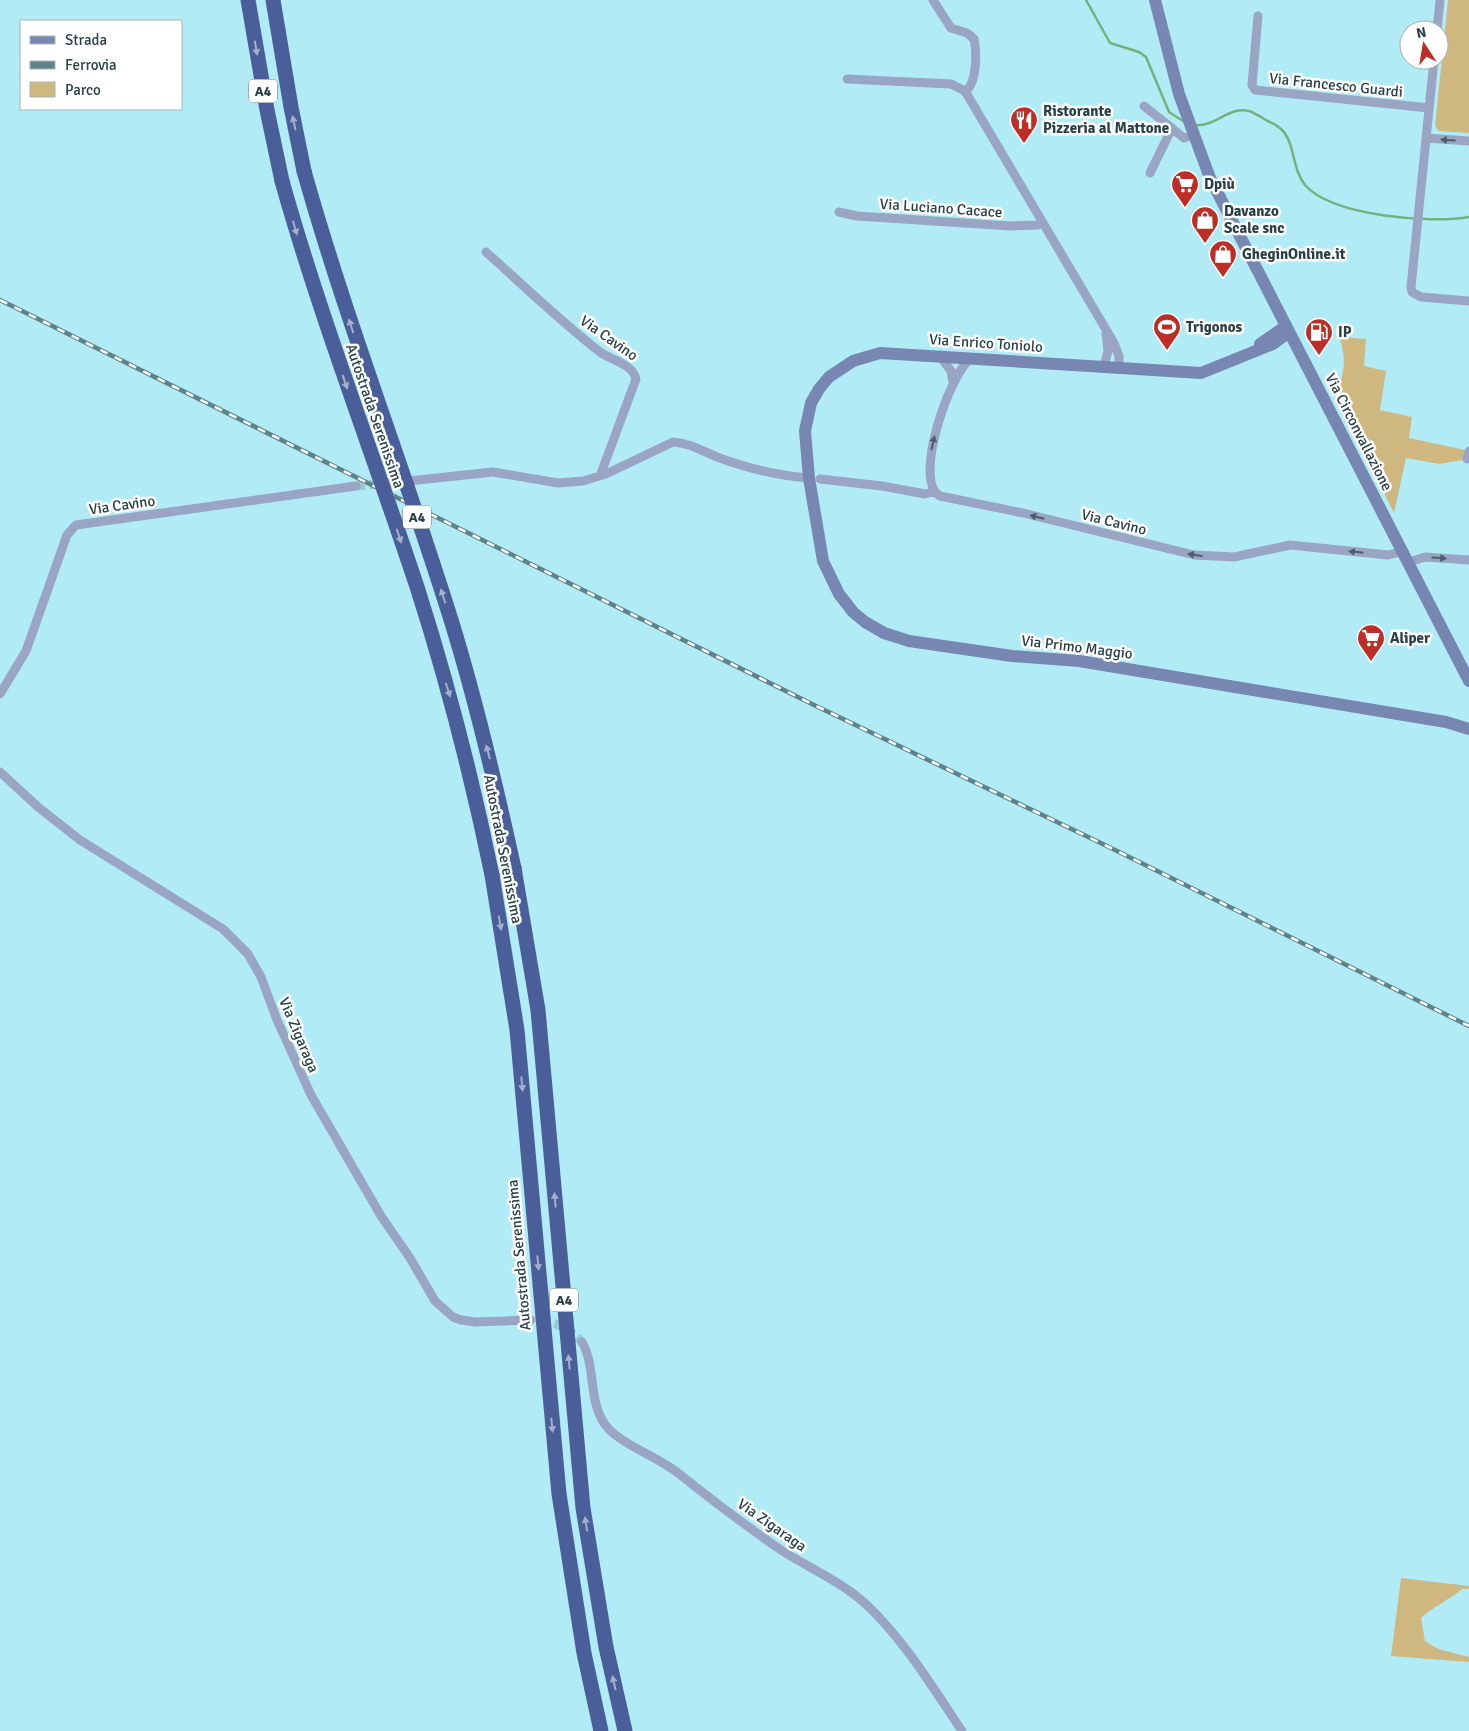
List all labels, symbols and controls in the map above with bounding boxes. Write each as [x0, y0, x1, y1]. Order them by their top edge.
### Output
legend [20, 20, 182, 110]
north arrow [1399, 20, 1449, 70]
text: N [1415, 23, 1428, 42]
text: Strada [65, 31, 107, 49]
one-way arrow [252, 41, 260, 57]
text: Ferrovia [65, 56, 117, 74]
street label: Via Francesco Guardi [1268, 69, 1404, 101]
road number: A4 [249, 80, 277, 102]
text: Parco [65, 81, 101, 99]
place label: Ristorante Pizzeria al Mattone [1043, 102, 1169, 137]
restaurant icon: Ristorante Pizzeria al Mattone [1009, 105, 1039, 144]
one-way arrow [290, 116, 298, 131]
one-way arrow [1439, 135, 1455, 143]
supermarket icon: Dpiù [1170, 169, 1200, 208]
place label: Dpiù [1204, 175, 1235, 193]
street label: Via Luciano Cacace [879, 195, 1003, 221]
place label: Davanzo Scale snc [1224, 202, 1284, 237]
shop icon: Davanzo Scale snc [1190, 205, 1220, 244]
one-way arrow [291, 220, 299, 235]
shop icon: GheginOnline.it [1208, 239, 1238, 278]
place label: GheginOnline.it [1242, 245, 1346, 263]
street label: Via Cavino [577, 312, 642, 365]
sports icon: Trigonos [1152, 312, 1182, 351]
fuel station icon: IP [1304, 317, 1334, 356]
place label: Trigonos [1186, 318, 1243, 336]
one-way arrow [347, 319, 355, 334]
place label: IP [1338, 323, 1352, 341]
street label: Via Enrico Toniolo [928, 330, 1044, 356]
street label: Autostrada Serenissima [342, 342, 408, 490]
street label: Via Circonvallazione [1322, 370, 1396, 494]
one-way arrow [342, 375, 349, 390]
one-way arrow [929, 435, 937, 450]
street label: Via Cavino [88, 491, 156, 519]
street label: Via Cavino [1080, 505, 1149, 539]
road number: A4 [403, 506, 431, 528]
one-way arrow [1030, 512, 1045, 520]
one-way arrow [395, 528, 403, 543]
one-way arrow [1347, 548, 1363, 556]
one-way arrow [1187, 550, 1203, 558]
one-way arrow [1431, 554, 1447, 562]
one-way arrow [439, 588, 447, 603]
supermarket icon: Aliper [1356, 623, 1386, 662]
place label: Aliper [1390, 629, 1430, 647]
street label: Via Primo Maggio [1020, 631, 1134, 663]
one-way arrow [445, 683, 452, 698]
one-way arrow [484, 745, 492, 760]
street label: Autostrada Serenissima [480, 773, 526, 925]
one-way arrow [497, 915, 505, 931]
street label: Via Zigaraga [275, 995, 323, 1075]
one-way arrow [518, 1076, 526, 1092]
street label: Autostrada Serenissima [503, 1179, 535, 1331]
one-way arrow [551, 1192, 559, 1208]
one-way arrow [534, 1255, 542, 1271]
road number: A4 [550, 1288, 578, 1312]
one-way arrow [565, 1354, 573, 1370]
one-way arrow [548, 1417, 556, 1433]
street label: Via Zigaraga [734, 1495, 810, 1555]
one-way arrow [582, 1515, 590, 1531]
one-way arrow [610, 1676, 618, 1691]

